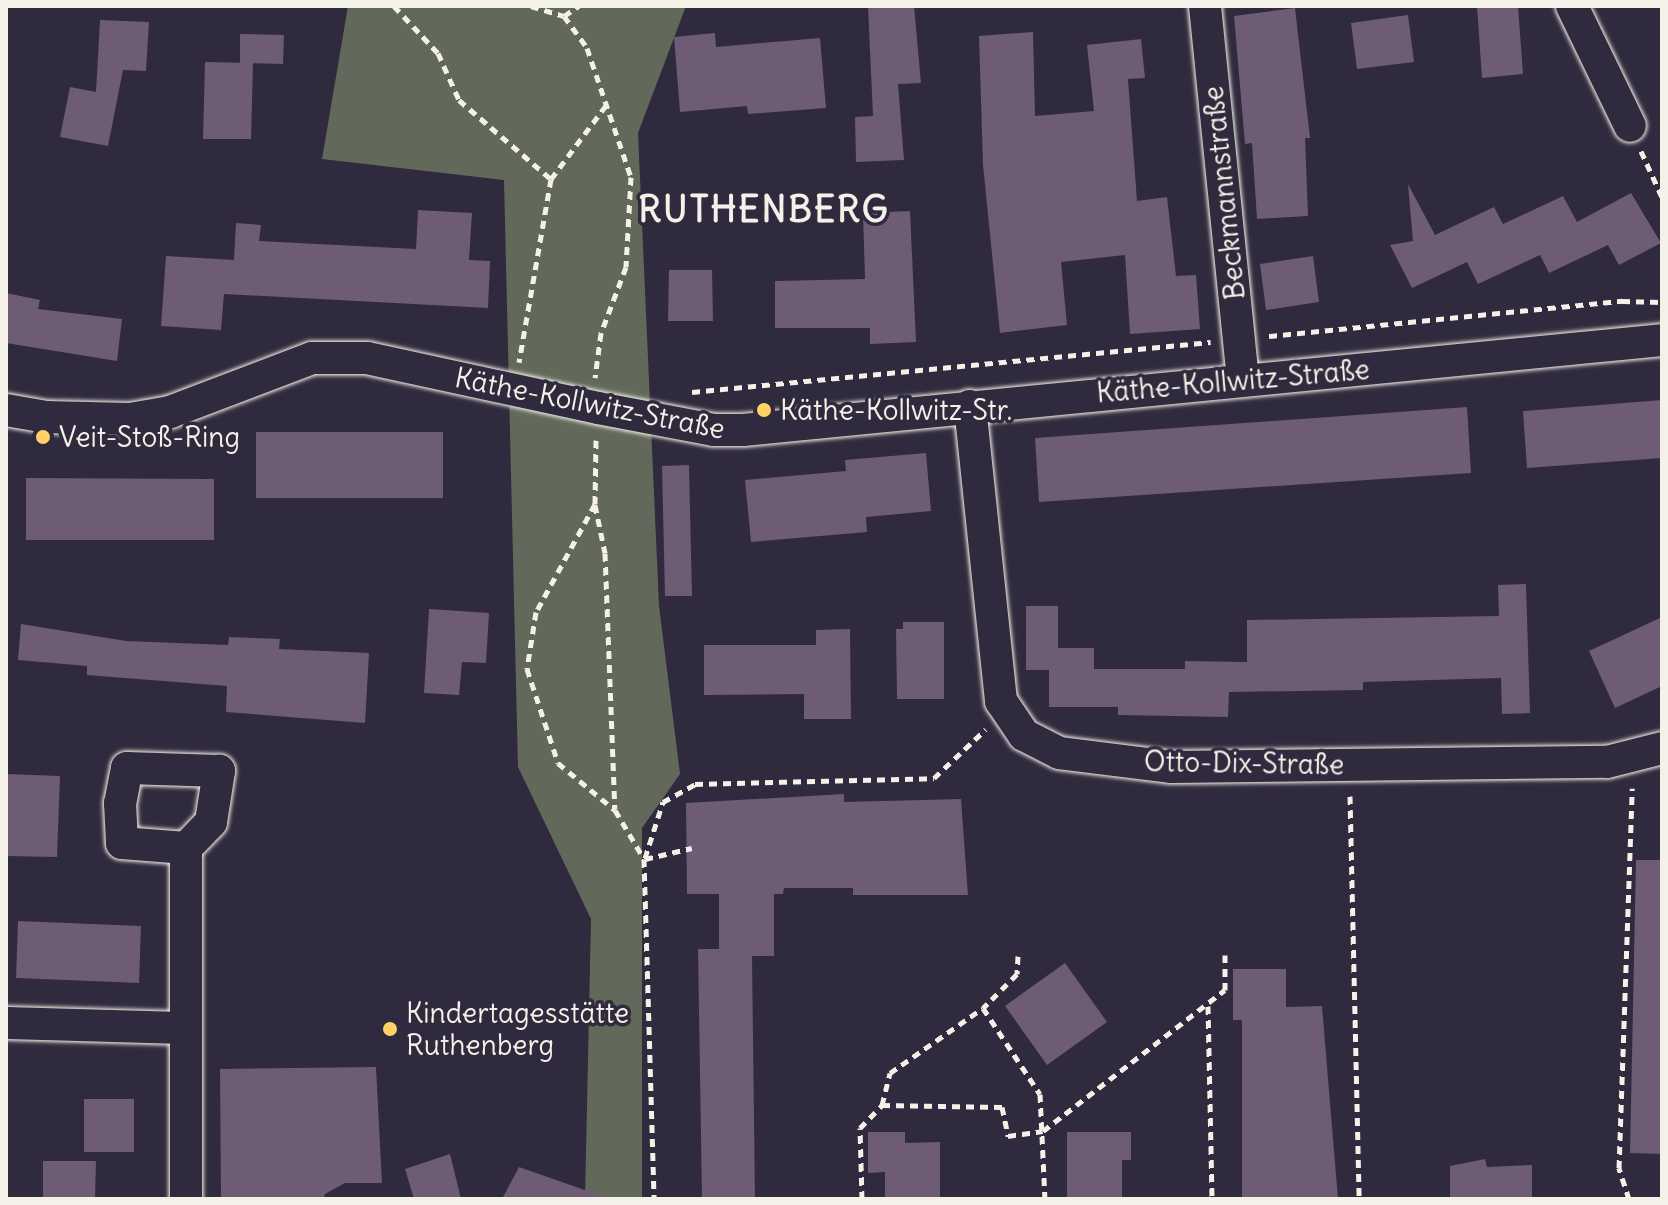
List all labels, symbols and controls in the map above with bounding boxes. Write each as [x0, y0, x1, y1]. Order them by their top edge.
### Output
street label: Beckmannstraße [1196, 85, 1252, 301]
district label: RUTHENBERG [638, 188, 890, 232]
street label: Käthe-Kollwitz-Straße [1095, 352, 1371, 410]
street label: Käthe-Kollwitz-Straße [452, 360, 728, 446]
place label: Käthe-Kollwitz-Str. [780, 393, 1012, 427]
marker: Käthe-Kollwitz-Str. [755, 401, 773, 419]
place label: Veit-Stoß-Ring [59, 420, 240, 454]
marker: Veit-Stoß-Ring [34, 428, 52, 446]
street label: Otto-Dix-Straße [1144, 744, 1344, 782]
place label: Kindertagesstätte Ruthenberg [406, 996, 629, 1062]
marker: Kindertagesstätte Ruthenberg [381, 1020, 399, 1038]

